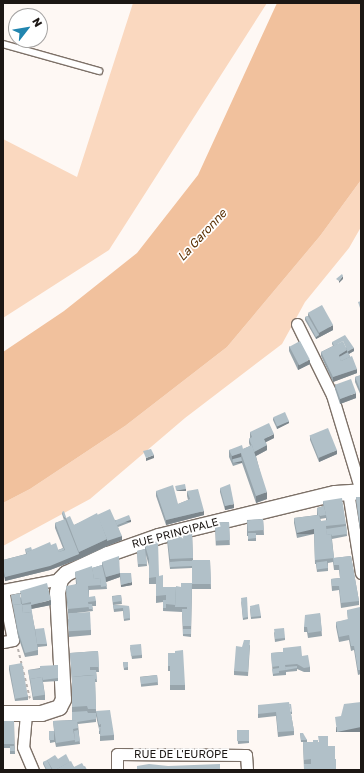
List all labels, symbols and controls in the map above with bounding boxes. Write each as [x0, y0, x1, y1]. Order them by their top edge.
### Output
north arrow [8, 8, 48, 48]
text: N [30, 15, 46, 29]
water label: La Garonne [174, 206, 230, 264]
street label: RUE PRINCIPALE [130, 515, 220, 551]
street label: RUE DE L'EUROPE [134, 747, 228, 761]

